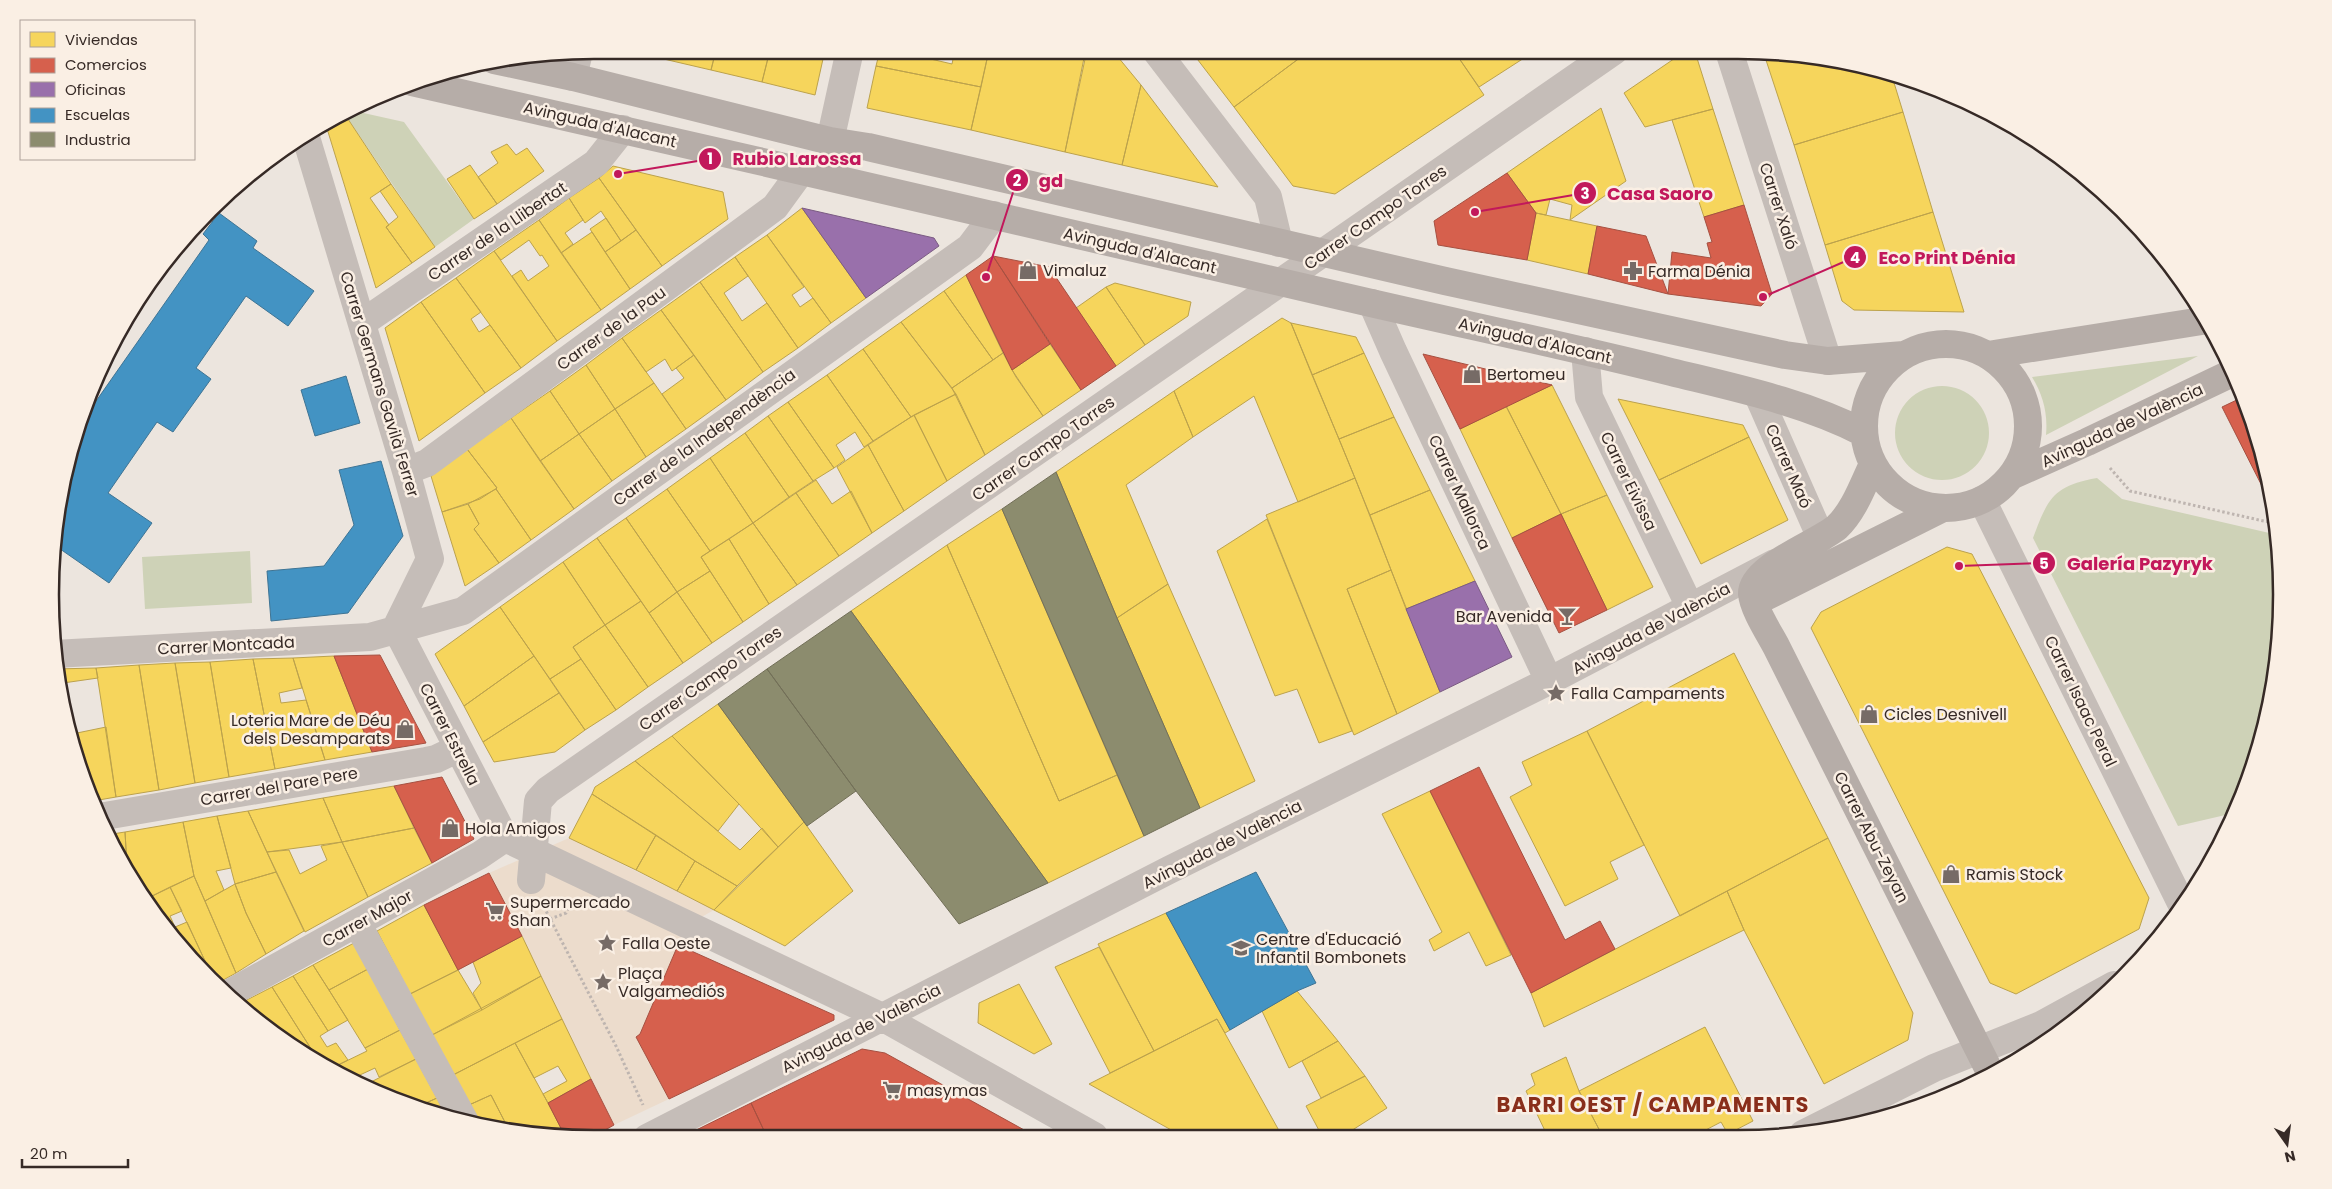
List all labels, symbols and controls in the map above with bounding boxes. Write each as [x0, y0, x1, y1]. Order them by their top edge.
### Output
legend [20, 20, 195, 160]
text: Viviendas [65, 29, 138, 50]
text: Comercios [65, 54, 147, 75]
text: Oficinas [65, 79, 126, 100]
street label: Avinguda d'Alacant [521, 96, 679, 153]
text: Escuelas [65, 104, 130, 125]
text: Industria [65, 129, 131, 150]
callout: Rubio Larossa [698, 142, 872, 175]
text: Rubio Larossa [733, 146, 861, 171]
text: 1 [707, 148, 713, 169]
street label: Carrer Campo Torres [1299, 159, 1451, 275]
street label: Carrer Xaló [1754, 160, 1803, 253]
callout: gd [1004, 164, 1074, 197]
text: gd [1039, 168, 1063, 193]
text: 2 [1013, 170, 1022, 191]
street label: Carrer de la Llibertat [423, 176, 572, 287]
callout: Casa Saoro [1572, 177, 1723, 210]
text: Casa Saoro [1607, 181, 1713, 206]
text: 3 [1580, 183, 1590, 204]
street label: Avinguda d'Alacant [1061, 222, 1219, 279]
callout: Eco Print Dénia [1843, 241, 2025, 274]
text: Eco Print Dénia [1878, 245, 2016, 270]
text: 4 [1850, 247, 1860, 268]
shop icon: Vimaluz [1017, 259, 1039, 281]
place label: Vimaluz [1043, 259, 1107, 282]
pharmacy icon: Farma Dénia [1622, 260, 1644, 282]
place label: Farma Dénia [1648, 260, 1751, 283]
street label: Carrer Germans Gavilà Ferrer [334, 269, 425, 500]
street label: Carrer de la Pau [552, 281, 670, 376]
street label: Avinguda d'Alacant [1456, 312, 1614, 369]
street label: Carrer de la Independència [608, 363, 800, 512]
shop icon: Bertomeu [1461, 363, 1483, 385]
place label: Bertomeu [1487, 363, 1565, 386]
street label: Avinguda de València [2038, 378, 2207, 473]
street label: Carrer Campo Torres [967, 390, 1119, 506]
street label: Carrer Maó [1760, 420, 1817, 512]
street label: Carrer Eivissa [1595, 428, 1663, 535]
street label: Carrer Mallorca [1423, 431, 1496, 553]
callout: Galería Pazyryk [2032, 547, 2223, 580]
text: Galería Pazyryk [2067, 551, 2214, 576]
text: 5 [2039, 553, 2049, 574]
street label: Avinguda de València [1568, 577, 1734, 680]
place label: Bar Avenida [1456, 605, 1552, 628]
bar icon: Bar Avenida [1556, 605, 1578, 627]
street label: Carrer Campo Torres [634, 620, 786, 736]
street label: Carrer Montcada [157, 630, 295, 661]
street label: Carrer Isaac Peral [2039, 632, 2122, 771]
street label: Carrer Estrella [414, 679, 485, 789]
place icon: Falla Campaments [1545, 682, 1567, 704]
place label: Falla Campaments [1571, 682, 1725, 705]
shop icon: Cicles Desnivell [1858, 703, 1880, 725]
place label: Cicles Desnivell [1884, 703, 2007, 726]
place label: Loteria Mare de Déu dels Desamparats [231, 709, 390, 750]
shop icon: Loteria Mare de Déu dels Desamparats [394, 718, 416, 740]
street label: Carrer del Pare Pere [199, 761, 360, 812]
street label: Carrer Abu-Zeyan [1828, 768, 1915, 907]
street label: Avinguda de València [1139, 794, 1306, 895]
shop icon: Hola Amigos [439, 817, 461, 839]
place label: Hola Amigos [465, 817, 566, 840]
shop icon: Ramis Stock [1940, 863, 1962, 885]
place label: Ramis Stock [1966, 863, 2064, 886]
street label: Carrer Major [318, 884, 417, 953]
place label: Supermercado Shan [510, 891, 630, 932]
supermarket icon: Supermercado Shan [484, 900, 506, 922]
place label: Centre d'Educació Infantil Bombonets [1256, 928, 1406, 969]
place icon: Falla Oeste [596, 932, 618, 954]
place label: Falla Oeste [622, 932, 711, 955]
school or university icon: Centre d'Educació Infantil Bombonets [1230, 937, 1252, 959]
place label: Plaça Valgamediós [618, 962, 725, 1003]
place icon: Plaça Valgamediós [592, 971, 614, 993]
street label: Avinguda de València [778, 978, 945, 1079]
supermarket icon: masymas [881, 1079, 903, 1101]
place label: masymas [907, 1079, 987, 1102]
district label: BARRI OEST / CAMPAMENTS [1496, 1090, 1810, 1119]
north arrow [2262, 1119, 2312, 1169]
scale bar [22, 1136, 129, 1168]
text: 20 m [30, 1143, 68, 1164]
text: N [2283, 1146, 2298, 1168]

